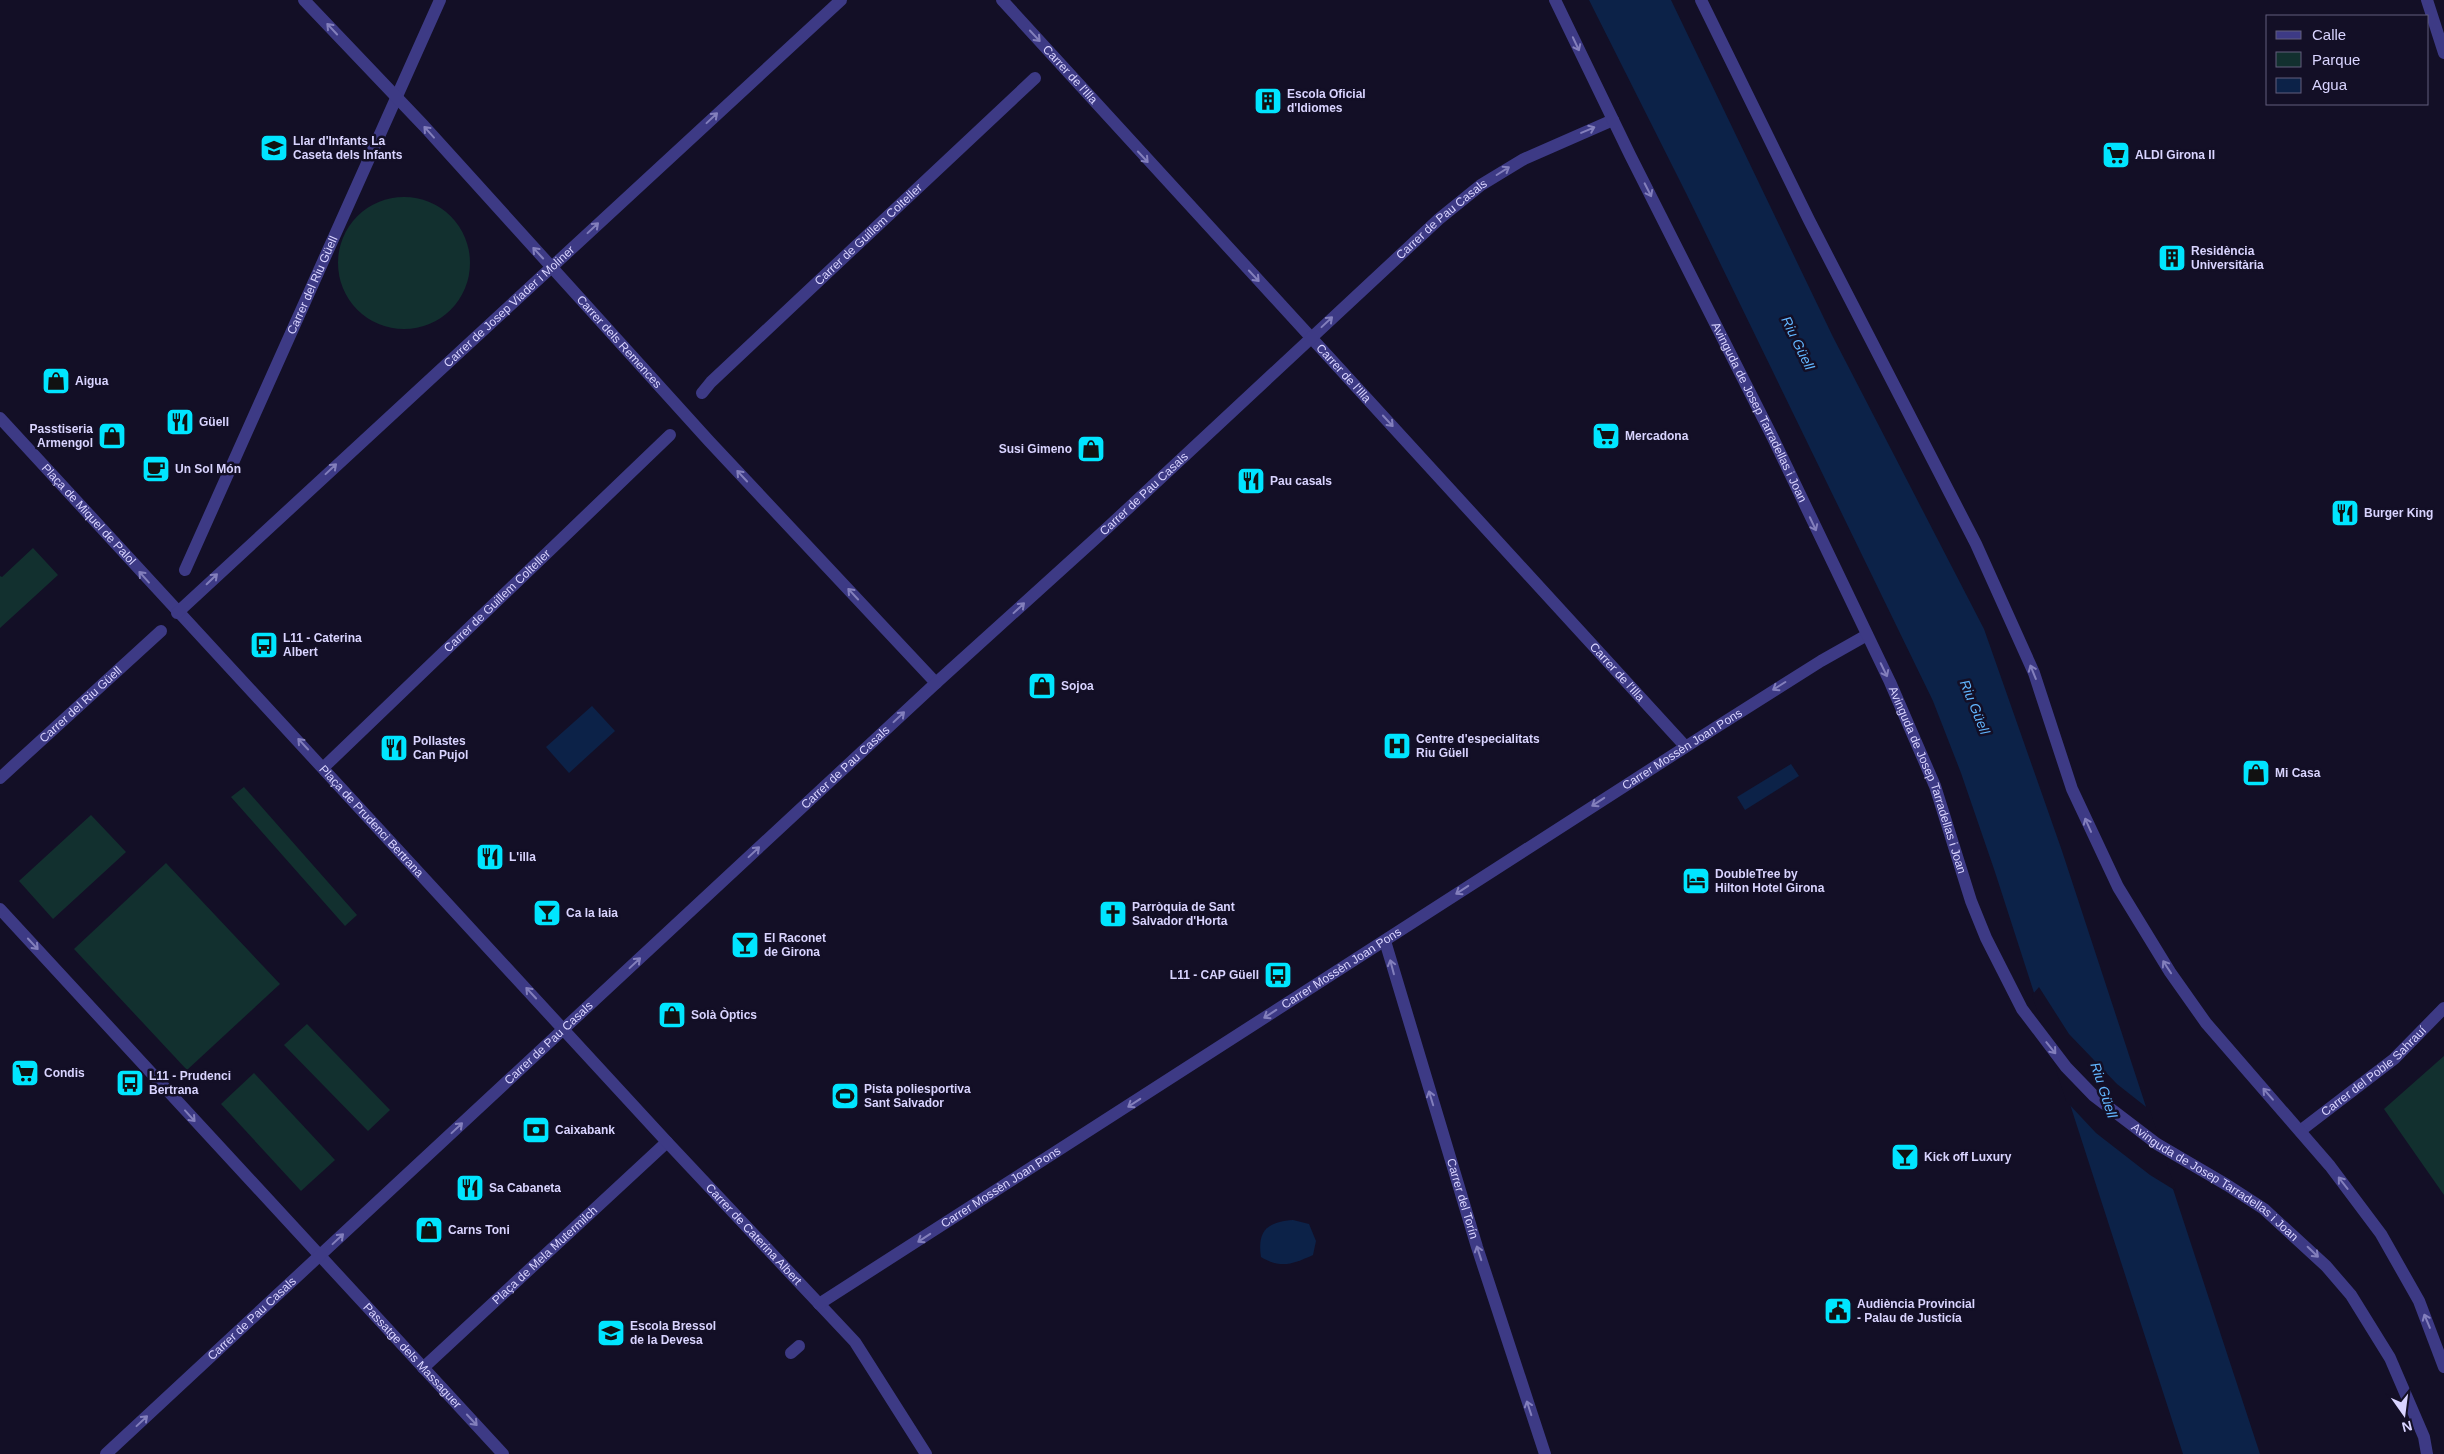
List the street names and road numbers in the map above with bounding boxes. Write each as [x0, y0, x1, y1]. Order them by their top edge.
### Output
street label: Carrer de l'Illa [1040, 42, 1101, 107]
street label: Carrer de Pau Casals [1393, 176, 1489, 262]
street label: Carrer de Guillem Colteller [812, 181, 925, 288]
street label: Carrer del Riu Güell [284, 234, 340, 337]
street label: Carrer de Josep Viader i Moliner [441, 243, 577, 370]
street label: Carrer dels Remences [574, 293, 665, 391]
street label: Avinguda de Josep Tarradellas i Joan [1709, 320, 1810, 505]
street label: Carrer de l'Illa [1313, 341, 1374, 406]
street label: Carrer de Pau Casals [1097, 449, 1191, 538]
street label: Plaça de Miquel de Palol [39, 461, 139, 568]
street label: Carrer de Guillem Colteller [441, 547, 553, 655]
street label: Carrer de l'Illa [1587, 640, 1648, 704]
street label: Carrer del Riu Güell [37, 664, 124, 745]
street label: Avinguda de Josep Tarradellas i Joan [1886, 684, 1969, 875]
street label: Carrer Mossèn Joan Pons [1620, 706, 1745, 793]
street label: Carrer de Pau Casals [798, 723, 892, 812]
street label: Plaça de Prudenci Bertrana [316, 762, 426, 880]
street label: Carrer Mossèn Joan Pons [1279, 925, 1404, 1012]
street label: Carrer de Pau Casals [501, 998, 596, 1087]
street label: Carrer del Poble Sahrauí [2318, 1023, 2430, 1119]
street label: Avinguda de Josep Tarradellas i Joan [2129, 1120, 2301, 1244]
street label: Carrer Mossèn Joan Pons [938, 1144, 1063, 1231]
street label: Carrer del Torín [1444, 1157, 1481, 1241]
street label: Carrer de Caterina Albert [703, 1181, 805, 1288]
street label: Plaça de Mela Mutermilch [489, 1203, 600, 1307]
street label: Carrer de Pau Casals [205, 1274, 299, 1363]
street label: Passatge dels Massaguer [360, 1300, 464, 1411]

